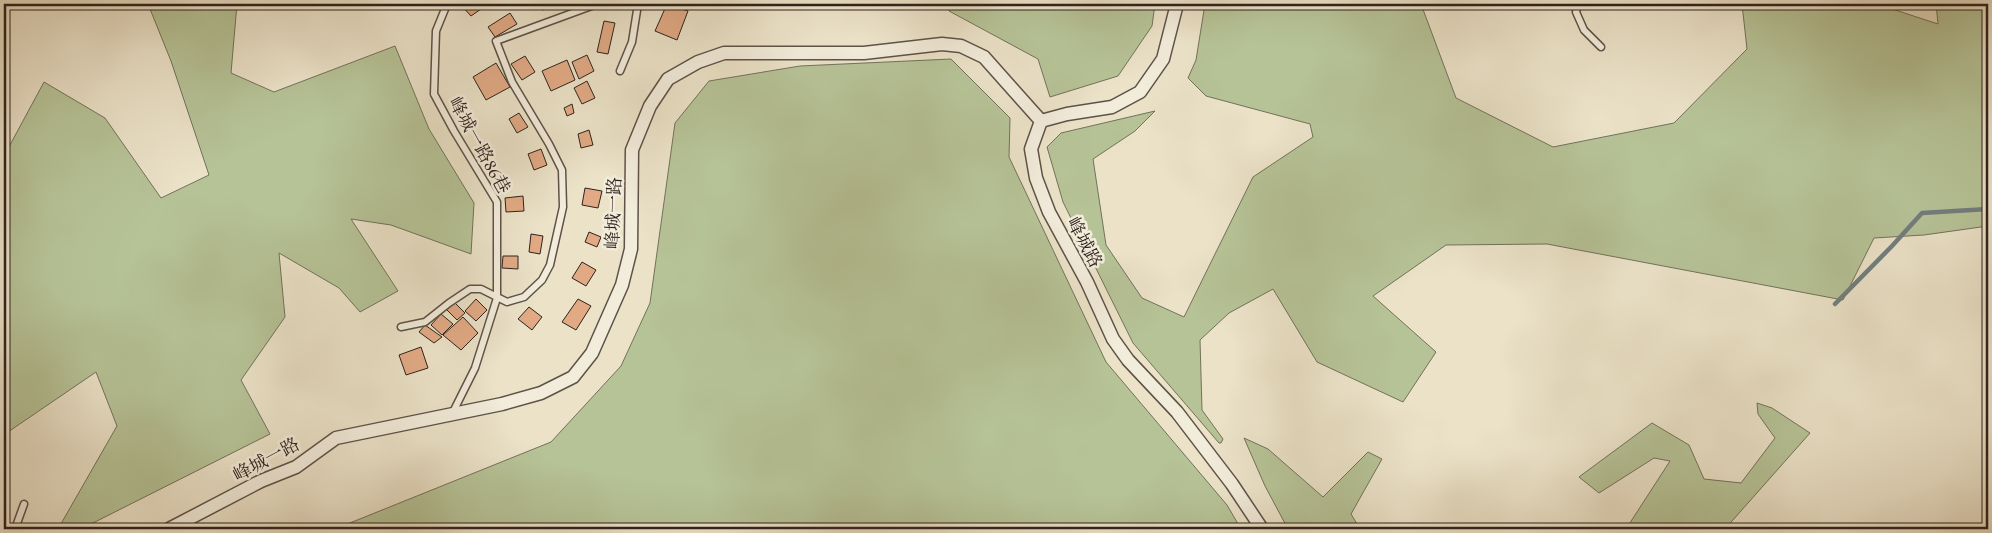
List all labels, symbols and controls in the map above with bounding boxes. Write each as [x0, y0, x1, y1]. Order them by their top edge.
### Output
street label: 峰城一路86巷 [444, 93, 516, 197]
street label: 峰城一路 [600, 177, 626, 249]
street label: 峰城路 [1062, 213, 1108, 271]
street label: 峰城一路 [229, 432, 303, 486]

